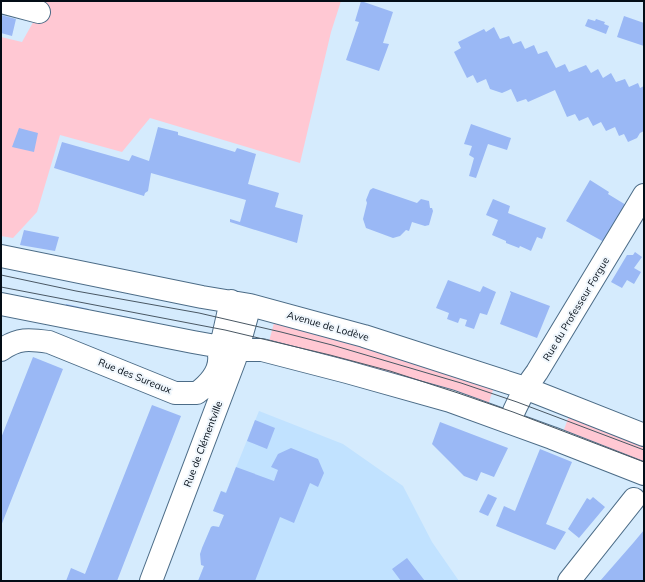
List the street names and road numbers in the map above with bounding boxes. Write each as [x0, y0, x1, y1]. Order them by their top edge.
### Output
street label: Rue du Professeur Forgue [540, 255, 612, 363]
street label: Avenue de Lodève [286, 308, 370, 344]
street label: Rue des Sureaux [96, 355, 174, 397]
street label: Rue de Clémentville [181, 399, 225, 489]

